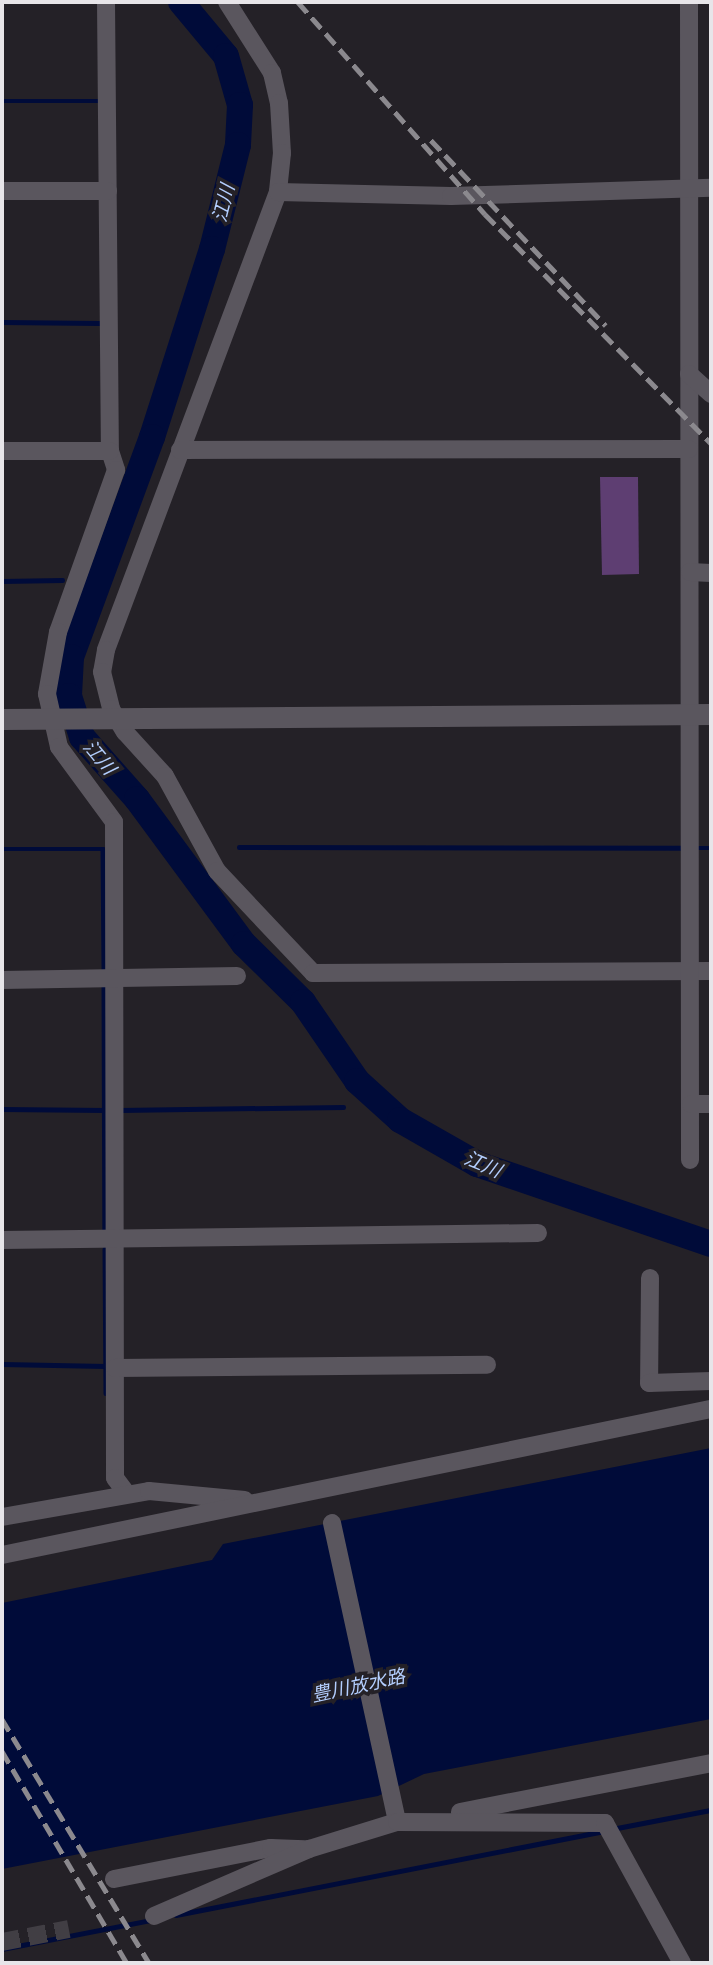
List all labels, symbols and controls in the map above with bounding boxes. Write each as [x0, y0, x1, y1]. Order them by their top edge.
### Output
water label: 江川 [207, 182, 239, 224]
water label: 江川 [79, 735, 121, 779]
water label: 江川 [461, 1146, 505, 1182]
water label: 豊川放水路 [309, 1664, 407, 1706]

